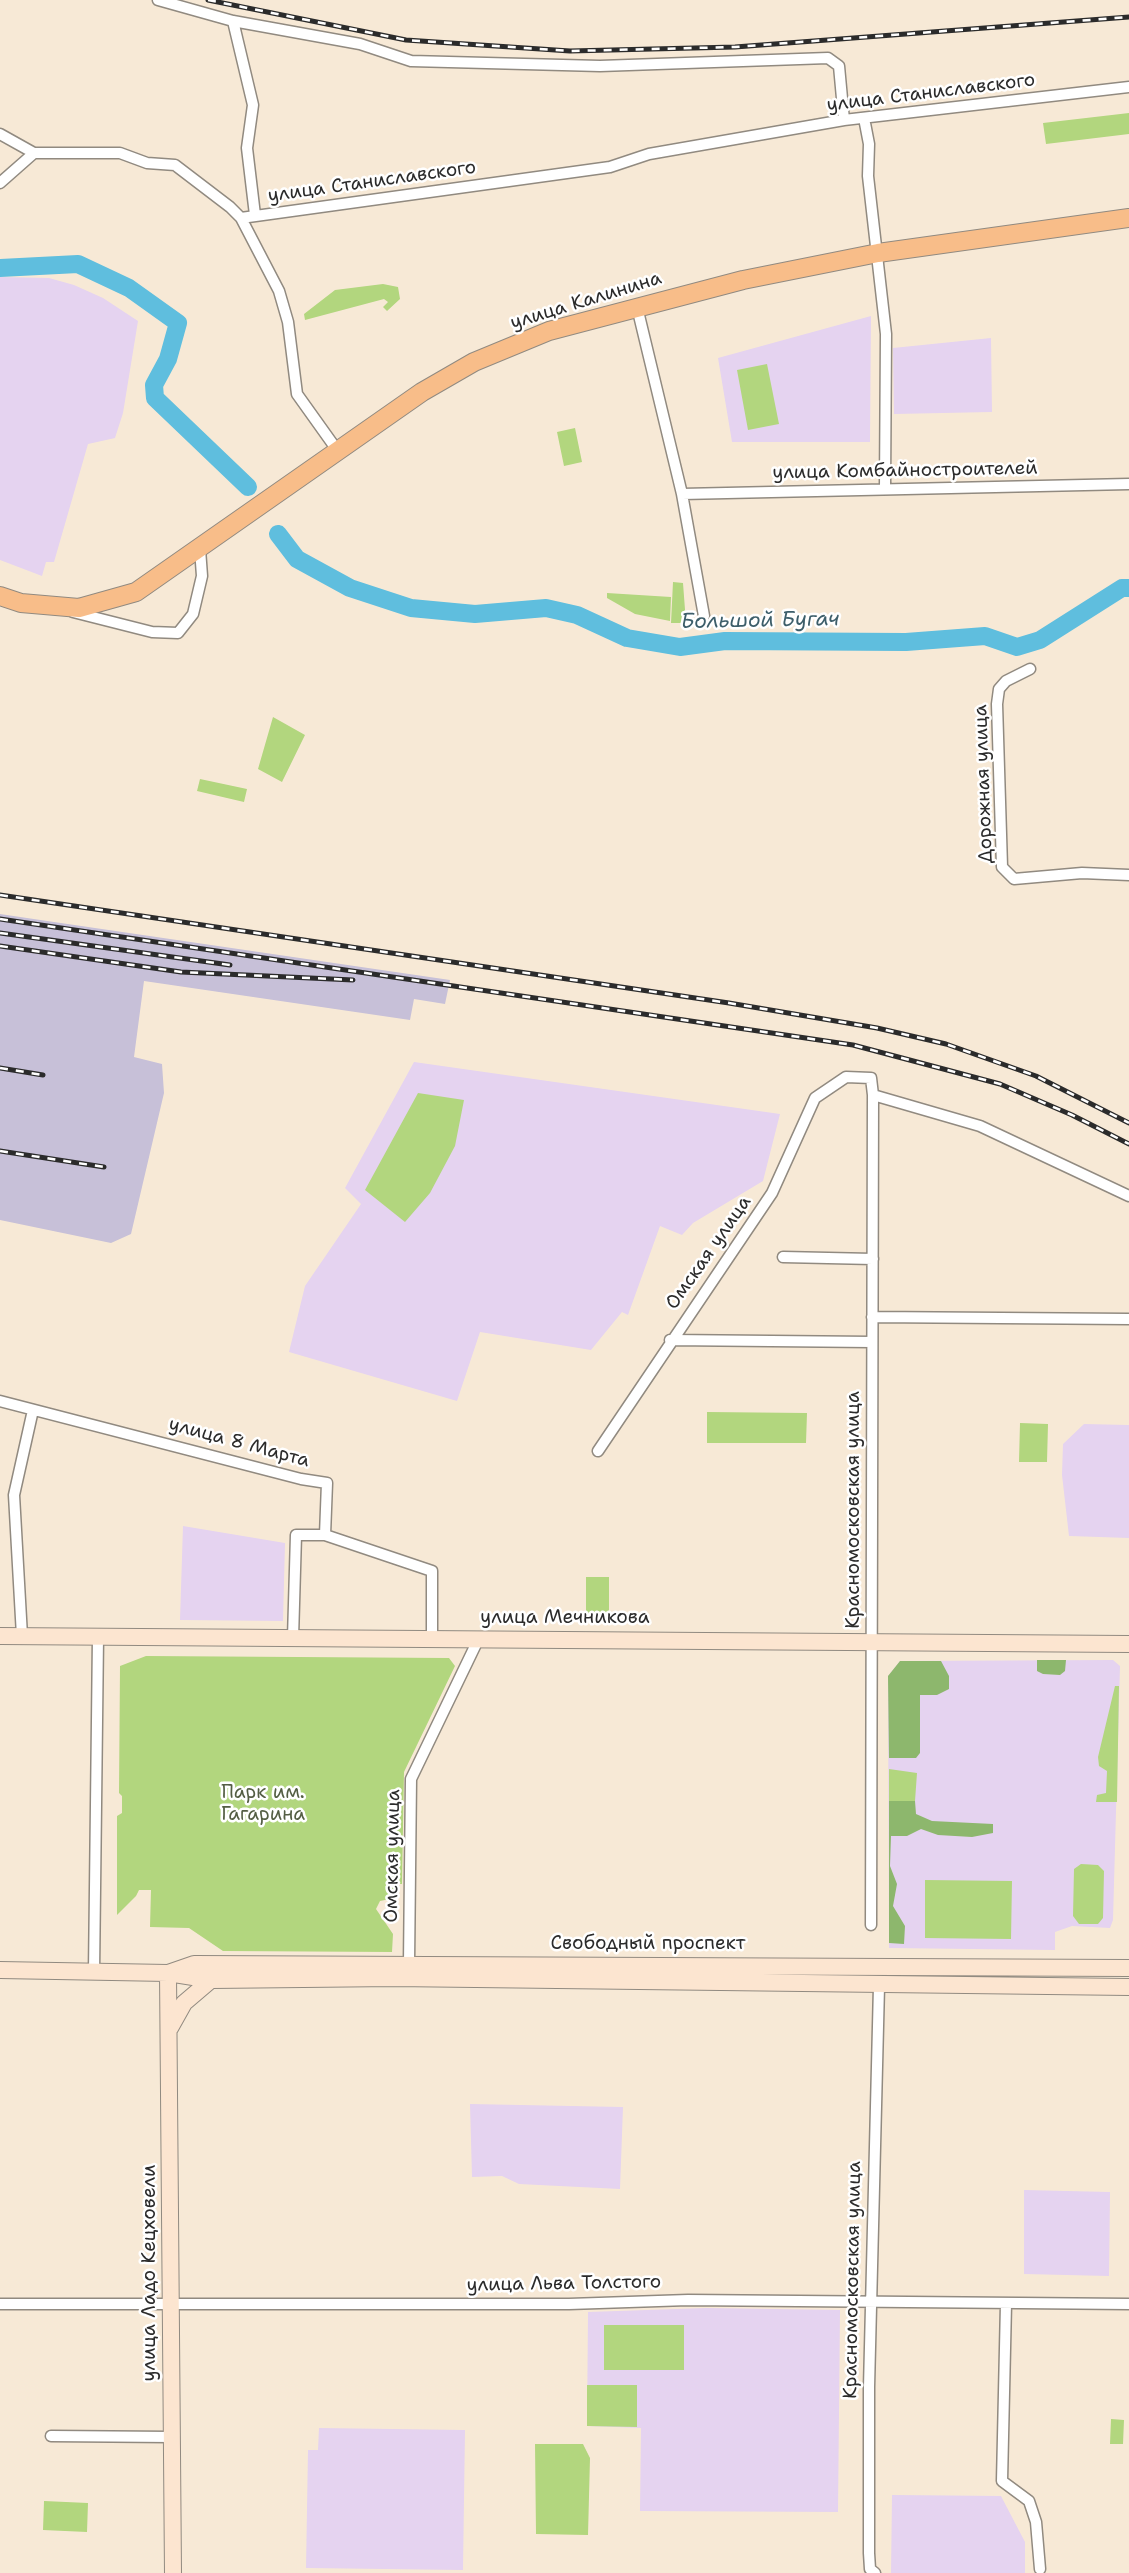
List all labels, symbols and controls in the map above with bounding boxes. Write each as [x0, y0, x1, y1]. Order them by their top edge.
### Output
street label: улица Станиславского [825, 69, 1037, 117]
street label: улица Станиславского [266, 156, 478, 208]
street label: улица Калинина [508, 267, 664, 335]
street label: улица Комбайностроителей [772, 457, 1038, 485]
water label: Большой Бугач [680, 607, 840, 635]
street label: Дорожная улица [970, 704, 998, 864]
street label: Омская улица [661, 1192, 757, 1314]
street label: Красномосковская улица [843, 1391, 865, 1629]
street label: улица 8 Марта [166, 1413, 312, 1473]
street label: улица Мечникова [480, 1607, 650, 1629]
park label: Парк им. Гагарина [221, 1782, 305, 1826]
street label: Омская улица [380, 1789, 406, 1923]
street label: Свободный проспект [551, 1933, 745, 1955]
street label: Красномосковская улица [840, 2161, 866, 2399]
street label: улица Ладо Кецховели [139, 2165, 161, 2381]
street label: улица Льва Толстого [467, 2271, 661, 2297]

